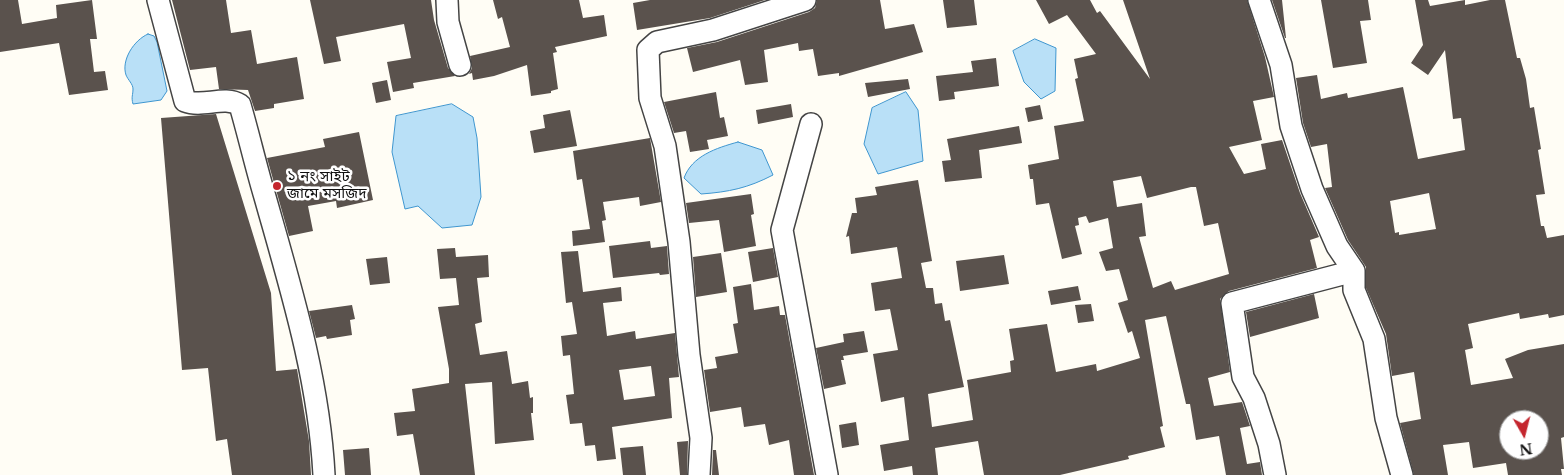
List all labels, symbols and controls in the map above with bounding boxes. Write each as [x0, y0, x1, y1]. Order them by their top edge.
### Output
place label: ১ নং সাইট জামে মসজিদ [287, 168, 367, 203]
marker: ১ নং সাইট জামে মসজিদ [271, 180, 283, 192]
north arrow [1499, 410, 1549, 460]
text: N [1518, 439, 1534, 459]

